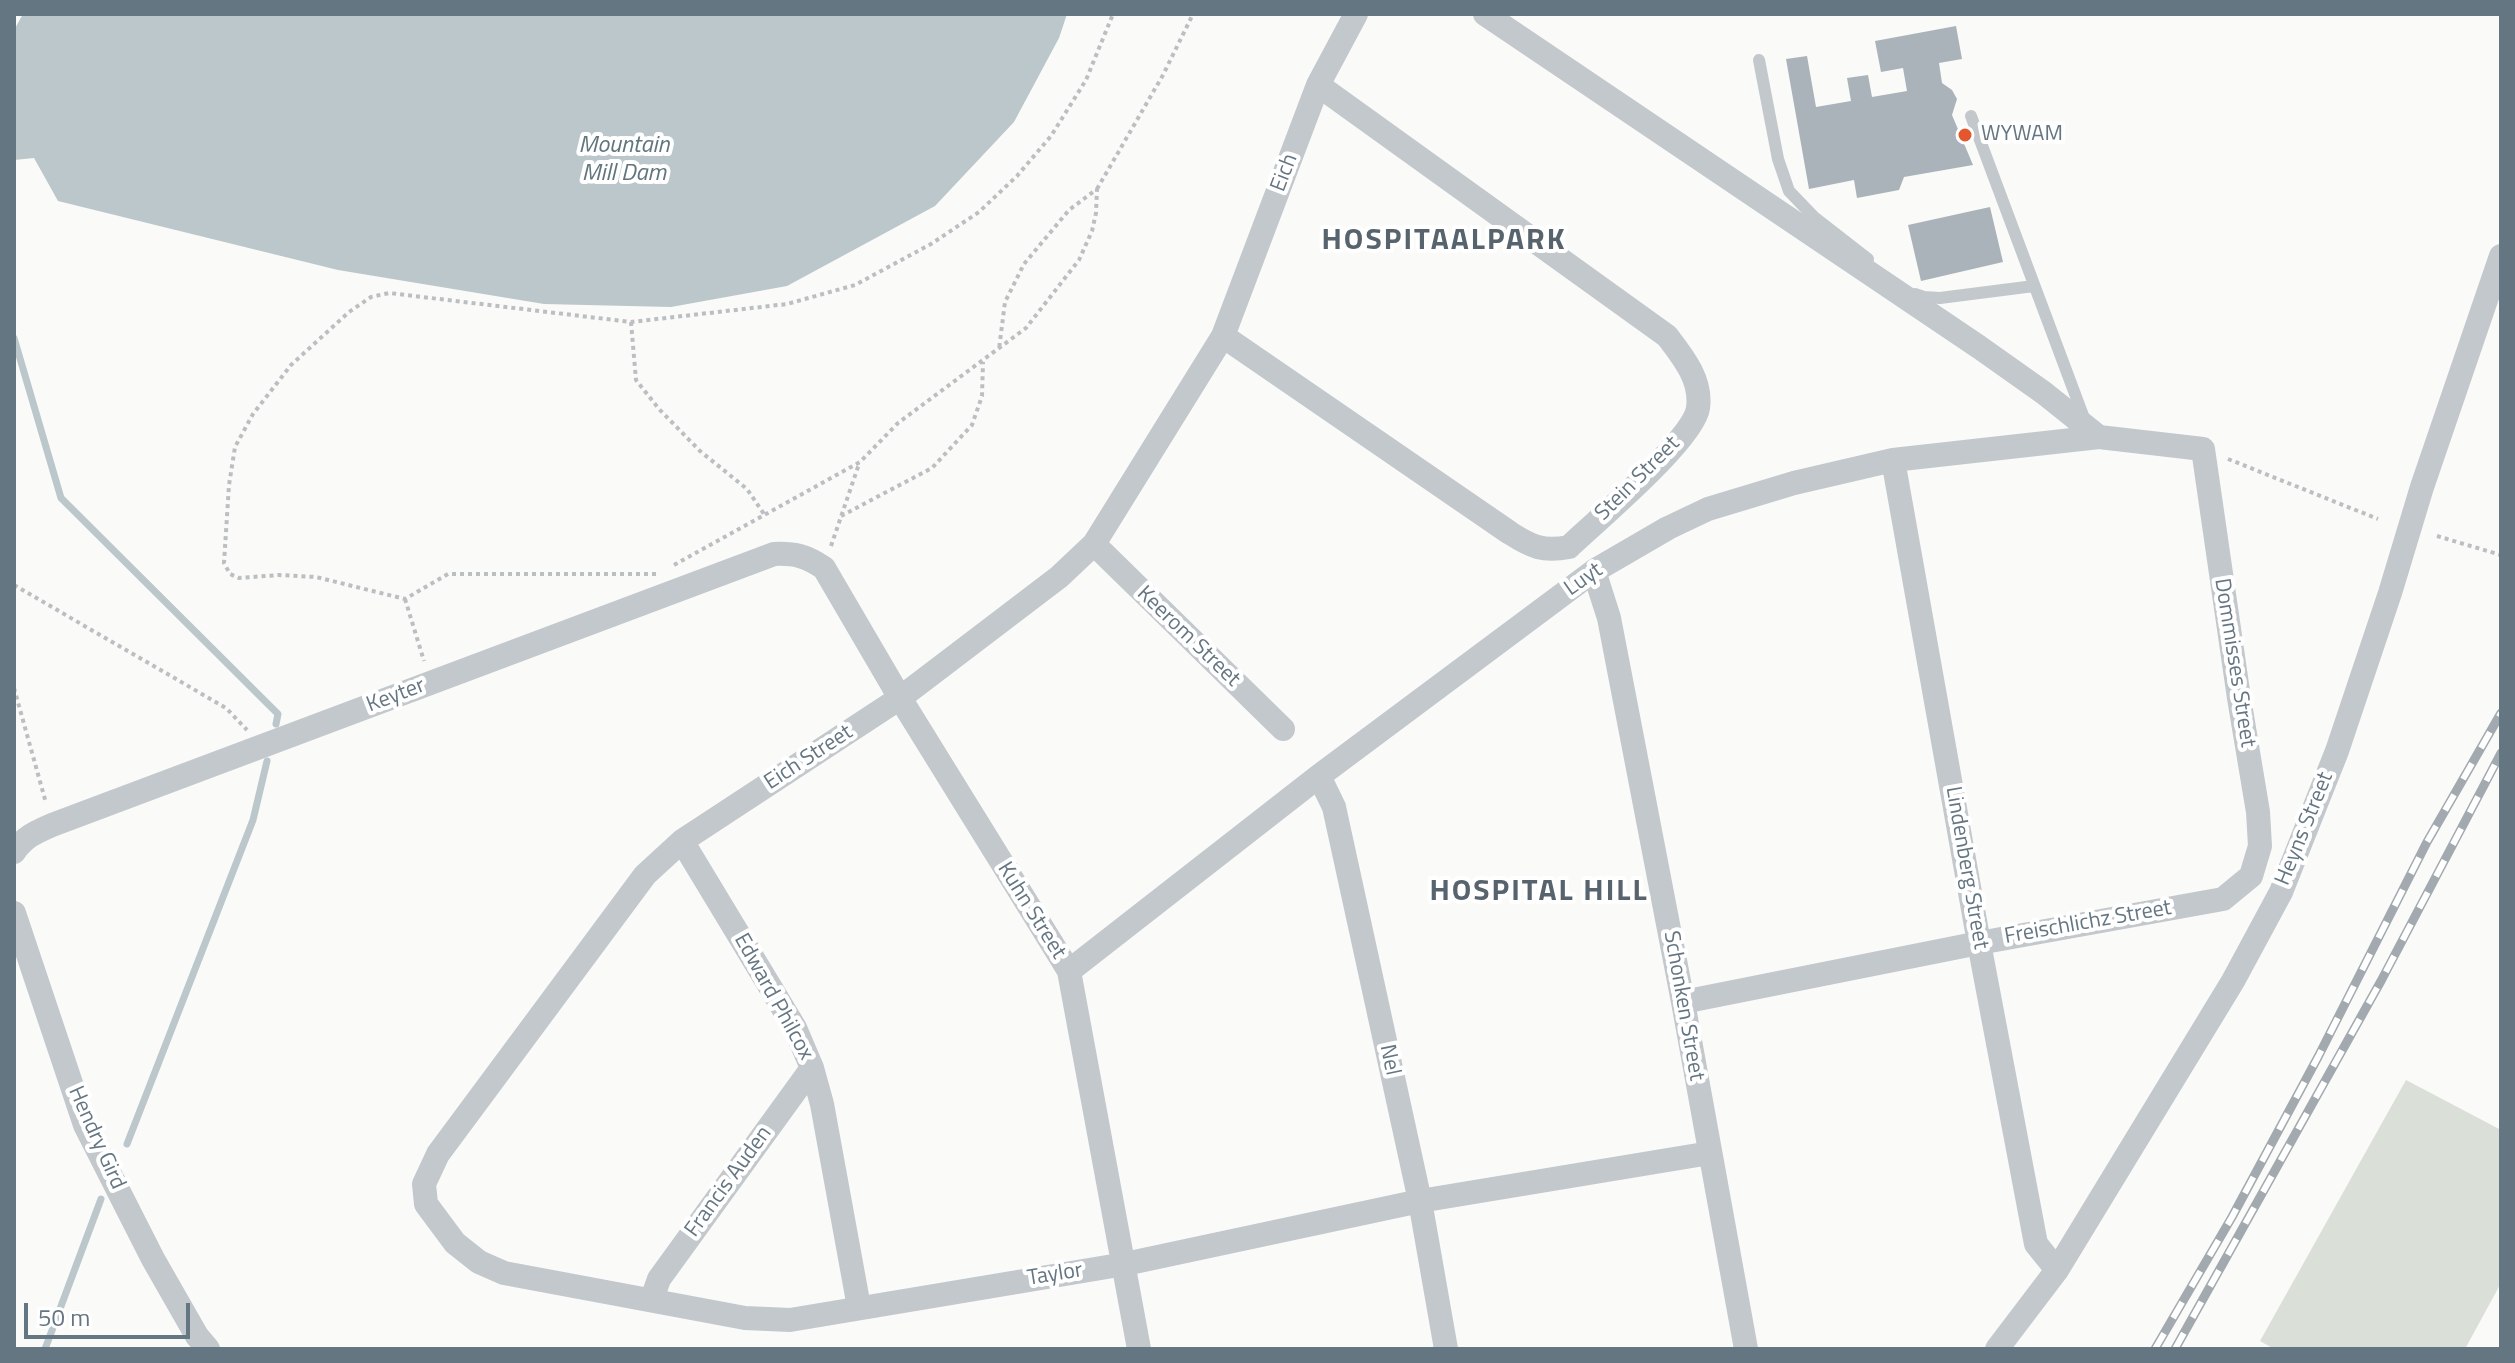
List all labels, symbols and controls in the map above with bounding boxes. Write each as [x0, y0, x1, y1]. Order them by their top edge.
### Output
place label: WYWAM [1981, 122, 2063, 148]
marker: WYWAM [1956, 126, 1974, 144]
water label: Mountain Mill Dam [579, 132, 669, 188]
street label: Eich [1266, 150, 1304, 196]
district label: HOSPITAALPARK [1322, 224, 1566, 260]
street label: Stein Street [1590, 431, 1686, 527]
street label: Luyt [1560, 558, 1608, 602]
street label: Dommisses Street [2208, 577, 2260, 749]
street label: Keerom Street [1131, 581, 1245, 693]
street label: Keyter [363, 673, 429, 719]
street label: Eich Street [760, 720, 858, 796]
street label: Heyns Street [2270, 768, 2340, 890]
street label: Lindenberg Street [1939, 785, 1993, 951]
street label: Kuhn Street [991, 858, 1071, 964]
district label: HOSPITAL HILL [1429, 875, 1649, 911]
street label: Freischlichz Street [2003, 895, 2173, 951]
street label: Edward Philcox [727, 929, 819, 1065]
street label: Schonken Street [1657, 929, 1709, 1083]
street label: Nel [1373, 1042, 1405, 1078]
street label: Hendry Gird [62, 1083, 130, 1193]
street label: Francis Auden [680, 1121, 778, 1243]
street label: Taylor [1026, 1258, 1084, 1292]
scale bar [28, 1287, 194, 1337]
text: 50 m [38, 1299, 90, 1335]

